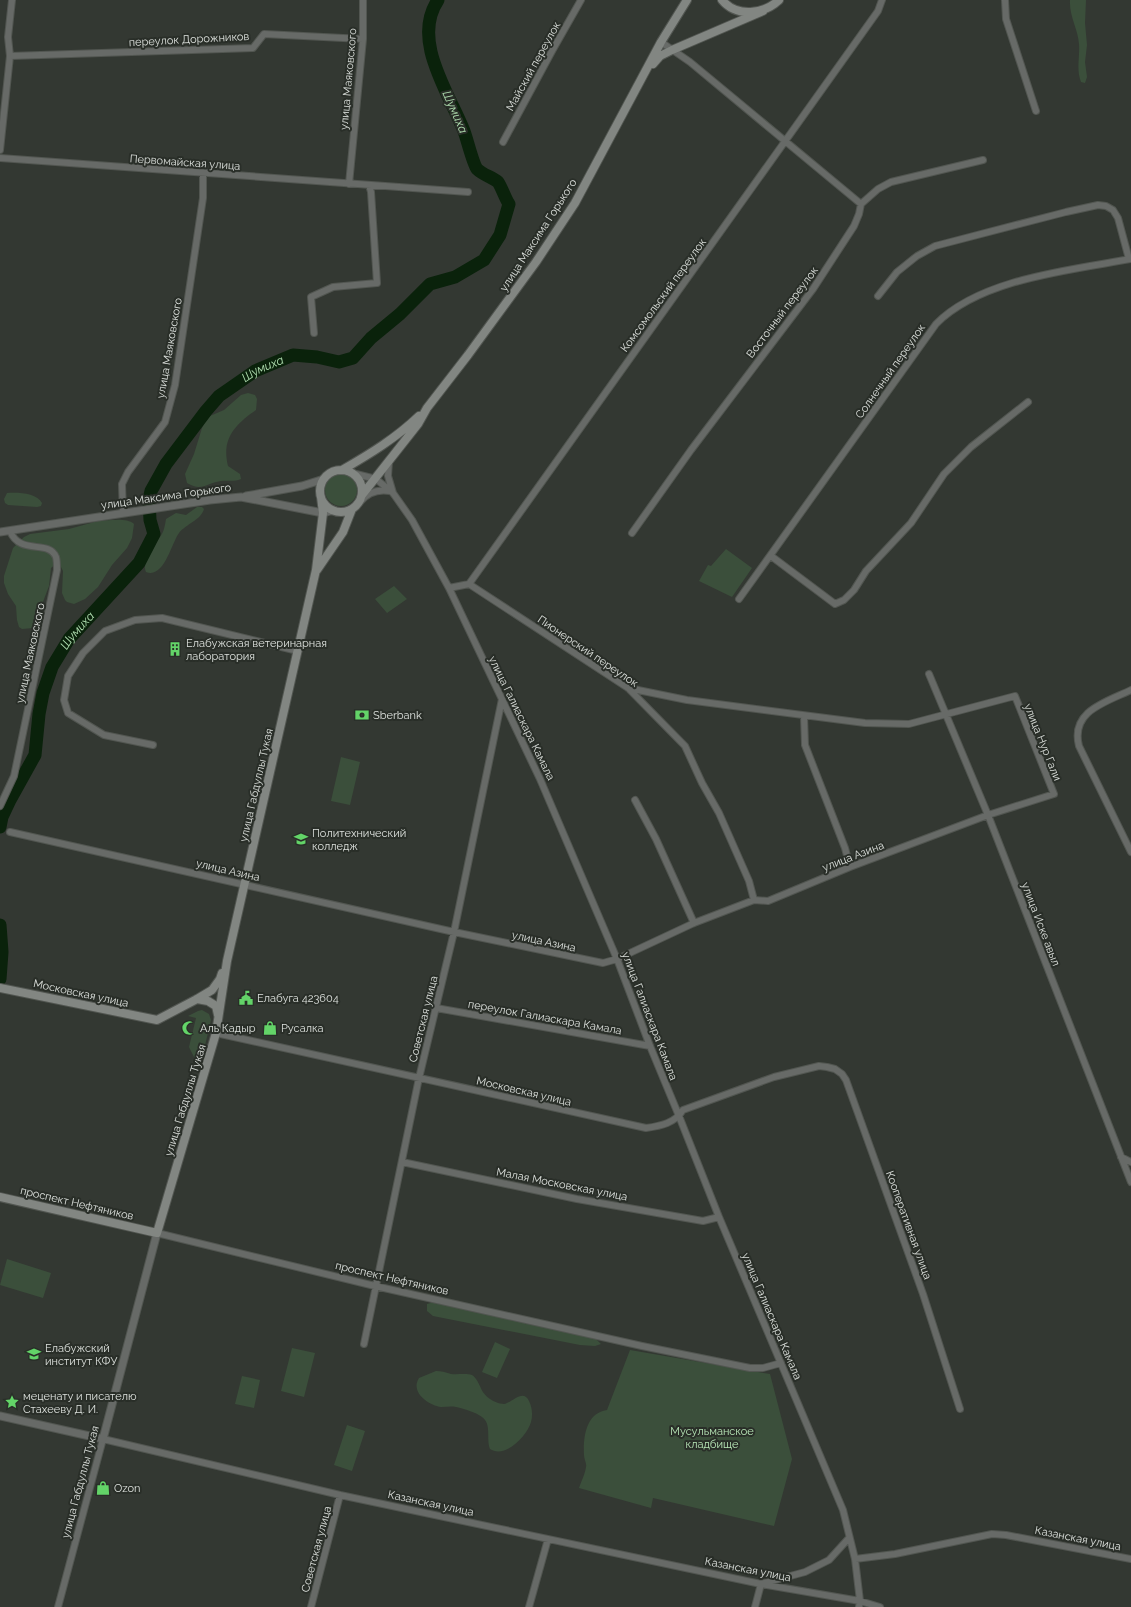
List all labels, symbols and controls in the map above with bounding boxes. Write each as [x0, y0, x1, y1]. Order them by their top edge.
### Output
street label: Майский переулок [504, 19, 564, 113]
street label: улица Маяковского [338, 27, 359, 130]
street label: переулок Дорожников [128, 30, 250, 49]
water label: Шумиха [439, 89, 471, 135]
street label: Первомайская улица [129, 152, 241, 173]
street label: улица Максима Горького [497, 176, 580, 294]
street label: Комсомольский переулок [618, 236, 709, 355]
street label: Восточный переулок [744, 264, 821, 360]
street label: улица Маяковского [154, 296, 185, 399]
street label: Солнечный переулок [853, 321, 928, 421]
water label: Шумиха [239, 353, 286, 385]
street label: улица Максима Горького [100, 481, 232, 512]
street label: улица Маяковского [14, 601, 48, 704]
water label: Шумиха [57, 609, 97, 652]
street label: Пионерский переулок [535, 613, 641, 690]
place label: Елабужская ветеринарная лаборатория [186, 637, 327, 663]
building icon: Елабужская ветеринарная лаборатория [167, 641, 183, 657]
street label: улица Галиаскара Камала [486, 654, 557, 782]
street label: улица Нур Гали [1021, 702, 1064, 783]
bank icon: Sberbank [354, 707, 370, 723]
place label: Sberbank [373, 709, 422, 722]
street label: улица Габдуллы Тукая [237, 727, 276, 843]
place label: Политехнический колледж [312, 827, 406, 853]
school or university icon: Политехнический колледж [293, 831, 309, 847]
street label: улица Азина [820, 839, 886, 874]
street label: улица Азина [195, 857, 261, 884]
street label: улица Иске авыл [1019, 880, 1062, 968]
street label: улица Азина [511, 928, 577, 955]
street label: улица Галиаскара Камала [619, 950, 680, 1082]
street label: Советская улица [406, 974, 441, 1064]
street label: Московская улица [32, 977, 130, 1010]
public building icon: Елабуга 423604 [238, 990, 254, 1006]
place label: Елабуга 423604 [257, 992, 339, 1005]
street label: переулок Галиаскара Камала [467, 998, 623, 1037]
mosque icon: Аль Кадыр [181, 1020, 197, 1036]
shop icon: Русалка [262, 1020, 278, 1036]
place label: Аль Кадыр [200, 1022, 256, 1035]
place label: Русалка [281, 1022, 324, 1035]
street label: улица Габдуллы Тукая [162, 1043, 209, 1158]
street label: Московская улица [475, 1074, 573, 1109]
street label: Малая Московская улица [495, 1165, 629, 1204]
street label: Кооперативная улица [883, 1169, 934, 1281]
street label: проспект Нефтяников [19, 1184, 135, 1223]
street label: улица Галиаскара Камала [739, 1251, 804, 1382]
street label: проспект Нефтяников [334, 1259, 450, 1298]
place label: Елабужский институт КФУ [45, 1342, 117, 1368]
school or university icon: Елабужский институт КФУ [26, 1346, 42, 1362]
place label: меценату и писателю Стахееву Д. И. [23, 1390, 137, 1416]
place icon: меценату и писателю Стахееву Д. И. [4, 1394, 20, 1410]
street label: улица Габдуллы Тукая [59, 1424, 102, 1540]
park label: Мусульманское кладбище [670, 1425, 754, 1451]
shop icon: Ozon [95, 1480, 111, 1496]
place label: Ozon [114, 1482, 141, 1495]
street label: Казанская улица [387, 1488, 475, 1519]
street label: Советская улица [299, 1505, 334, 1594]
street label: Казанская улица [1034, 1524, 1122, 1553]
street label: Казанская улица [704, 1555, 792, 1584]

